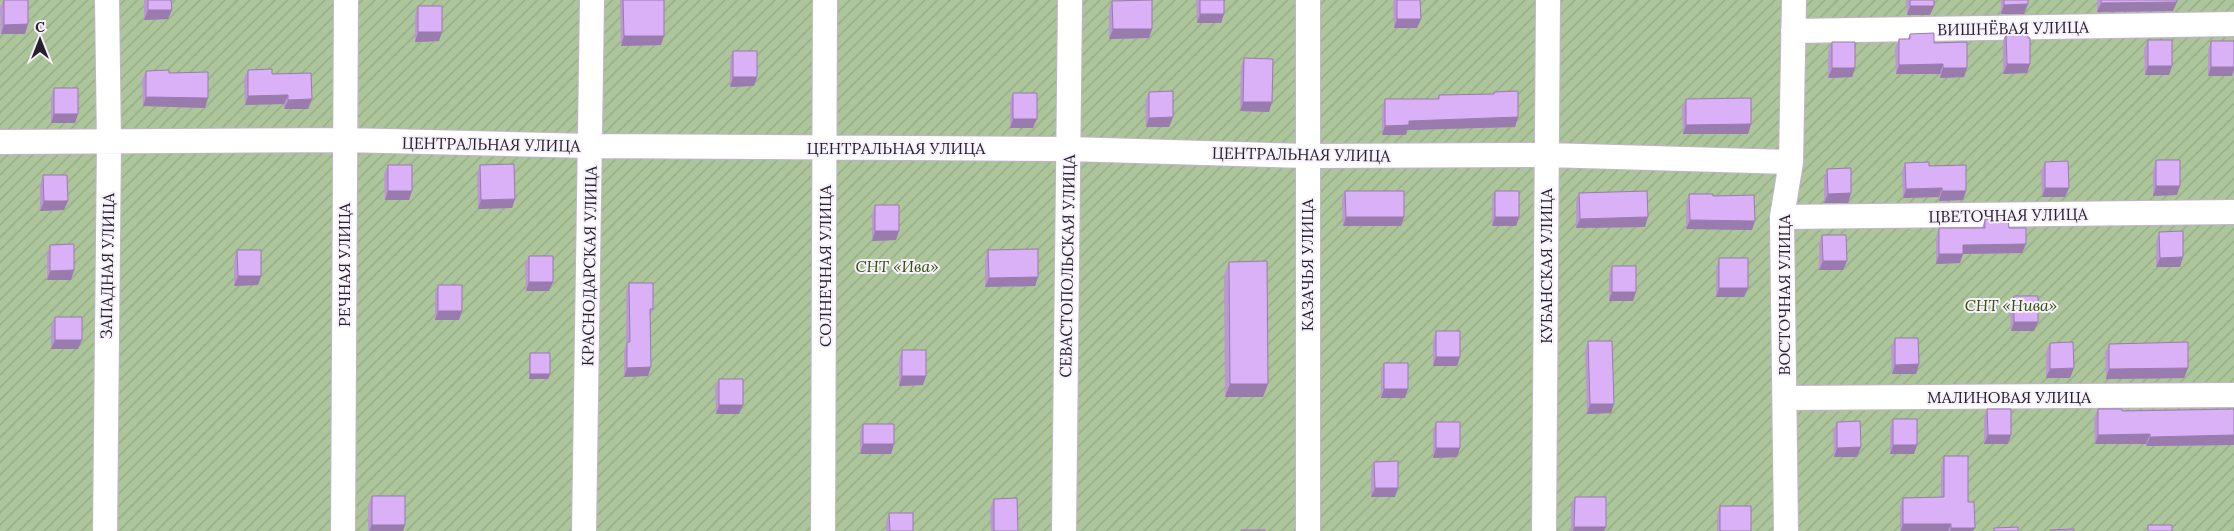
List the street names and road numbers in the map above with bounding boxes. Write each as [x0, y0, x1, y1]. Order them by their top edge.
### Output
street label: ВИШНЁВАЯ УЛИЦА [1937, 17, 2090, 39]
street label: ЦЕНТРАЛЬНАЯ УЛИЦА [402, 132, 581, 156]
street label: ЦЕНТРАЛЬНАЯ УЛИЦА [807, 138, 986, 158]
street label: ЦЕНТРАЛЬНАЯ УЛИЦА [1212, 142, 1391, 166]
street label: СЕВАСТОПОЛЬСКАЯ УЛИЦА [1055, 153, 1079, 378]
street label: КРАСНОДАРСКАЯ УЛИЦА [577, 165, 601, 366]
street label: СОЛНЕЧНАЯ УЛИЦА [815, 184, 835, 347]
street label: КУБАНСКАЯ УЛИЦА [1536, 187, 1556, 344]
street label: ЗАПАДНАЯ УЛИЦА [96, 192, 118, 339]
street label: КАЗАЧЬЯ УЛИЦА [1297, 198, 1317, 331]
street label: РЕЧНАЯ УЛИЦА [334, 202, 354, 327]
street label: ЦВЕТОЧНАЯ УЛИЦА [1928, 204, 2089, 226]
street label: ВОСТОЧНАЯ УЛИЦА [1774, 213, 1794, 376]
street label: МАЛИНОВАЯ УЛИЦА [1927, 387, 2092, 407]

